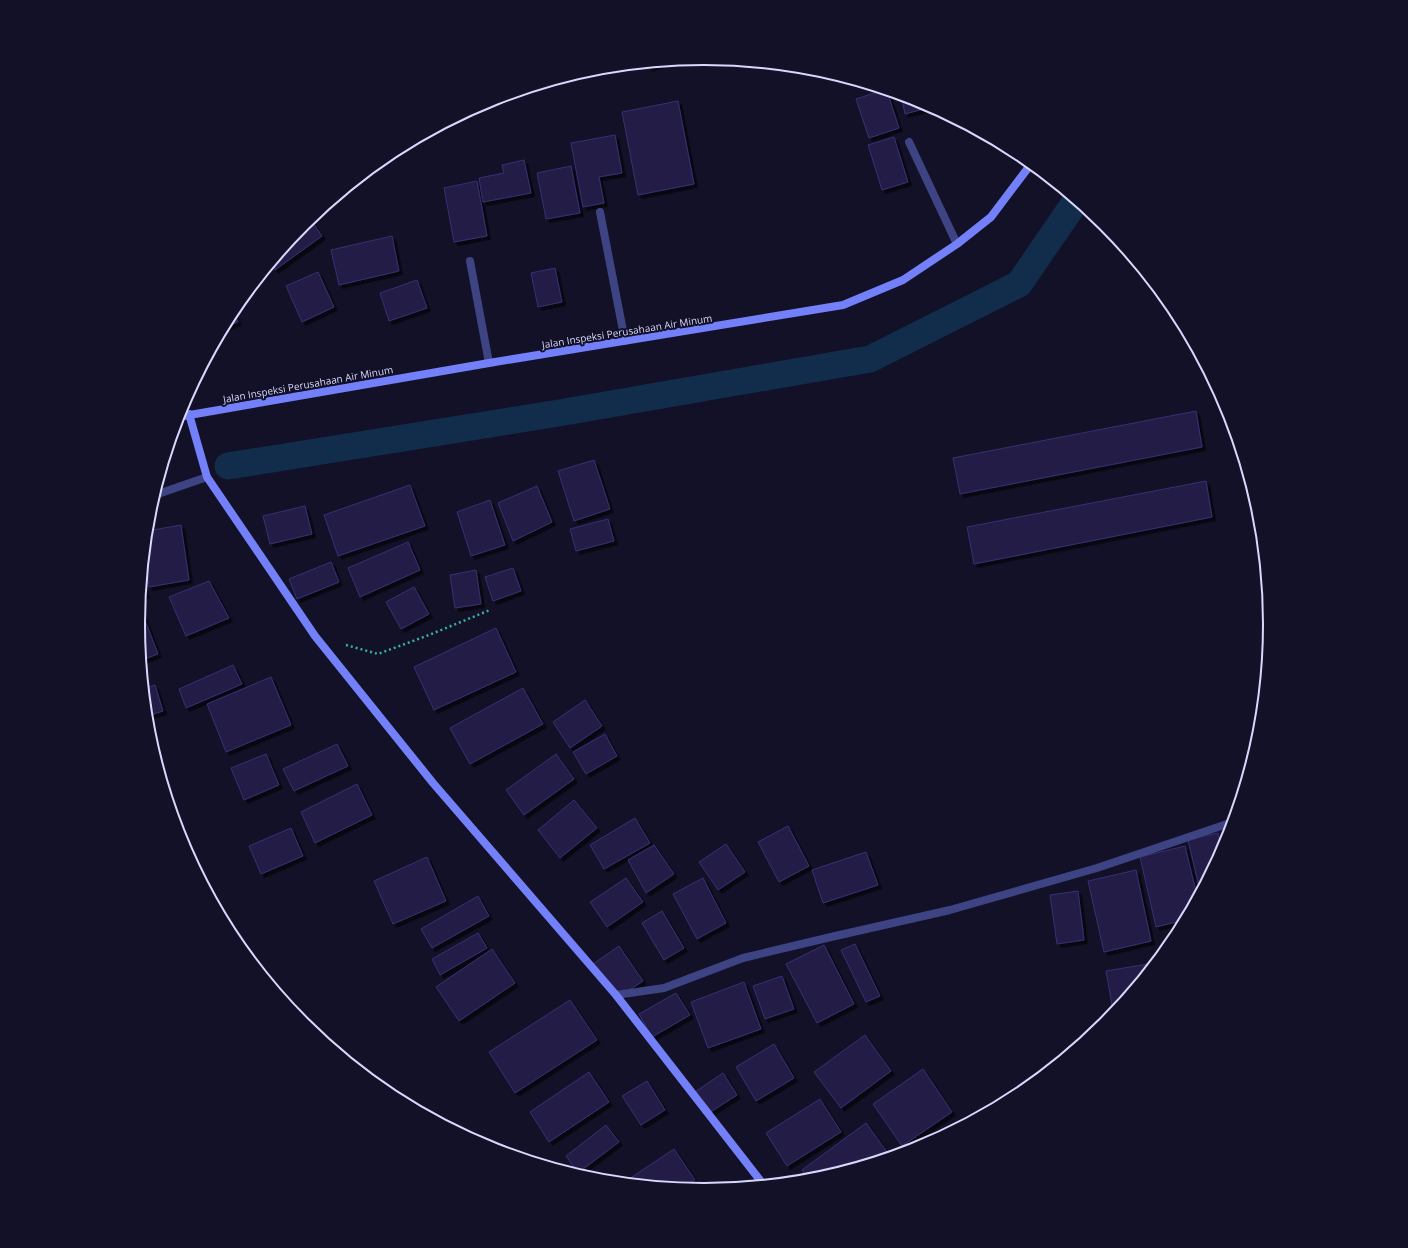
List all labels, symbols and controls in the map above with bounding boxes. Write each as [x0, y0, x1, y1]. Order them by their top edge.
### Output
street label: Jalan Inspeksi Perusahaan Air Minum [540, 311, 713, 352]
street label: Jalan Inspeksi Perusahaan Air Minum [221, 362, 394, 406]

